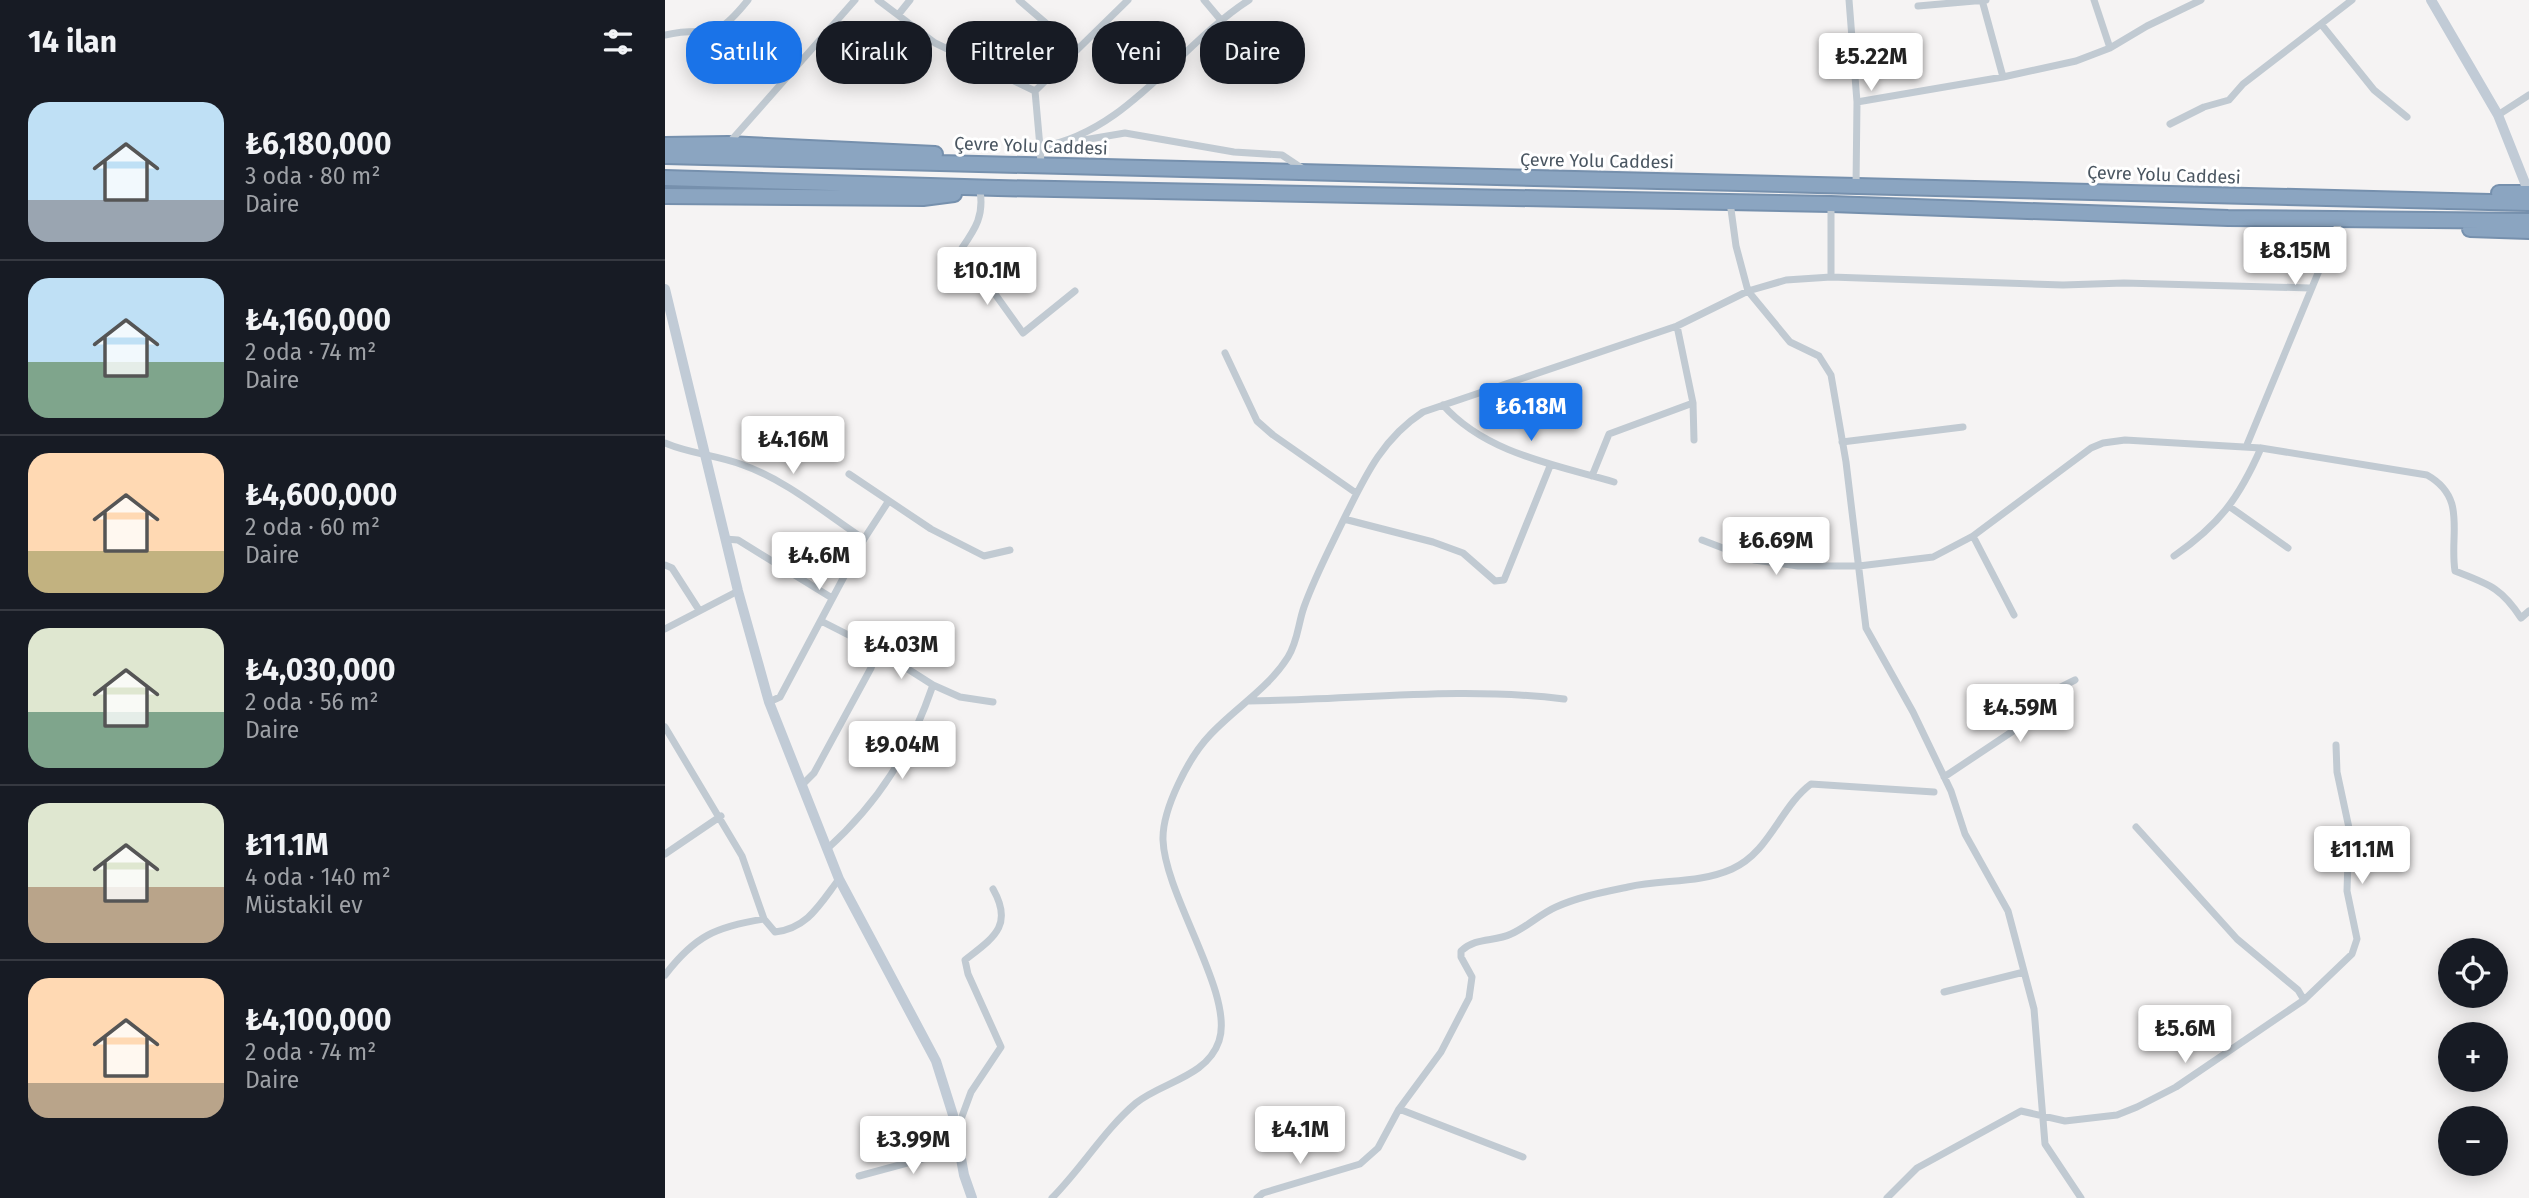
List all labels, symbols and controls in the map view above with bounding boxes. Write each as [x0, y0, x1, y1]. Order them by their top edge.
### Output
chip: Satılık [686, 21, 802, 84]
chip: Kiralık [816, 21, 932, 84]
chip: Filtreler [946, 21, 1078, 84]
chip: Yeni [1092, 21, 1186, 84]
chip: Daire [1200, 21, 1305, 84]
icon: filters [599, 23, 637, 61]
text: 14 ilan [28, 24, 117, 60]
pin: ₺5.22M [1814, 34, 1928, 93]
text: ₺5.22M [1835, 42, 1907, 70]
text: ₺6,180,000 [245, 126, 391, 162]
icon: home [84, 130, 168, 214]
street label: Çevre Yolu Caddesi [954, 132, 1108, 160]
street label: Çevre Yolu Caddesi [1520, 149, 1674, 173]
street label: Çevre Yolu Caddesi [2087, 161, 2241, 189]
text: 3 oda · 80 m² [245, 162, 380, 190]
text: Daire [245, 190, 299, 218]
pin: ₺8.15M [2238, 228, 2352, 287]
text: ₺8.15M [2259, 236, 2331, 264]
pin: ₺10.1M [930, 247, 1044, 307]
text: ₺10.1M [953, 256, 1021, 284]
text: ₺4,160,000 [245, 302, 391, 338]
icon: home [84, 306, 168, 390]
text: 2 oda · 74 m² [245, 338, 376, 366]
text: Daire [245, 366, 299, 394]
pin: ₺6.18M [1474, 384, 1588, 443]
text: ₺6.18M [1495, 392, 1567, 420]
pin: ₺4.16M [736, 416, 850, 476]
text: ₺4.16M [757, 425, 829, 453]
text: ₺4,600,000 [245, 477, 397, 513]
icon: home [84, 481, 168, 565]
text: 2 oda · 60 m² [245, 513, 380, 541]
pin: ₺6.69M [1719, 518, 1833, 577]
text: ₺6.69M [1739, 526, 1813, 554]
pin: ₺4.6M [770, 532, 868, 592]
text: Daire [245, 541, 299, 569]
text: ₺4.6M [788, 541, 850, 569]
pin: ₺4.03M [844, 622, 958, 681]
text: ₺4.03M [864, 630, 938, 658]
text: ₺4,030,000 [245, 652, 396, 688]
icon: home [84, 656, 168, 740]
pin: ₺4.59M [1963, 684, 2077, 744]
text: 2 oda · 56 m² [245, 688, 379, 716]
text: ₺4.59M [1983, 693, 2057, 721]
text: Daire [245, 716, 299, 744]
pin: ₺9.04M [845, 722, 959, 781]
text: ₺9.04M [865, 730, 939, 758]
pin: ₺11.1M [2305, 826, 2419, 886]
text: ₺11.1M [245, 827, 329, 863]
icon: home [84, 831, 168, 915]
text: ₺11.1M [2330, 835, 2394, 863]
text: 4 oda · 140 m² [245, 863, 391, 891]
text: Müstakil ev [245, 891, 363, 919]
map controls [2438, 938, 2508, 1176]
button: locate [2438, 938, 2508, 1008]
text: ₺4,100,000 [245, 1002, 392, 1038]
icon: home [84, 1006, 168, 1090]
pin: ₺5.6M [2136, 1006, 2234, 1065]
text: ₺5.6M [2154, 1014, 2216, 1042]
button: + [2438, 1022, 2508, 1092]
text: 2 oda · 74 m² [245, 1038, 376, 1066]
text: Daire [245, 1066, 299, 1094]
pin: ₺4.1M [1251, 1106, 1349, 1166]
button: − [2438, 1106, 2508, 1176]
text: ₺4.1M [1271, 1115, 1329, 1143]
pin: ₺3.99M [856, 1116, 970, 1176]
text: ₺3.99M [876, 1125, 950, 1153]

